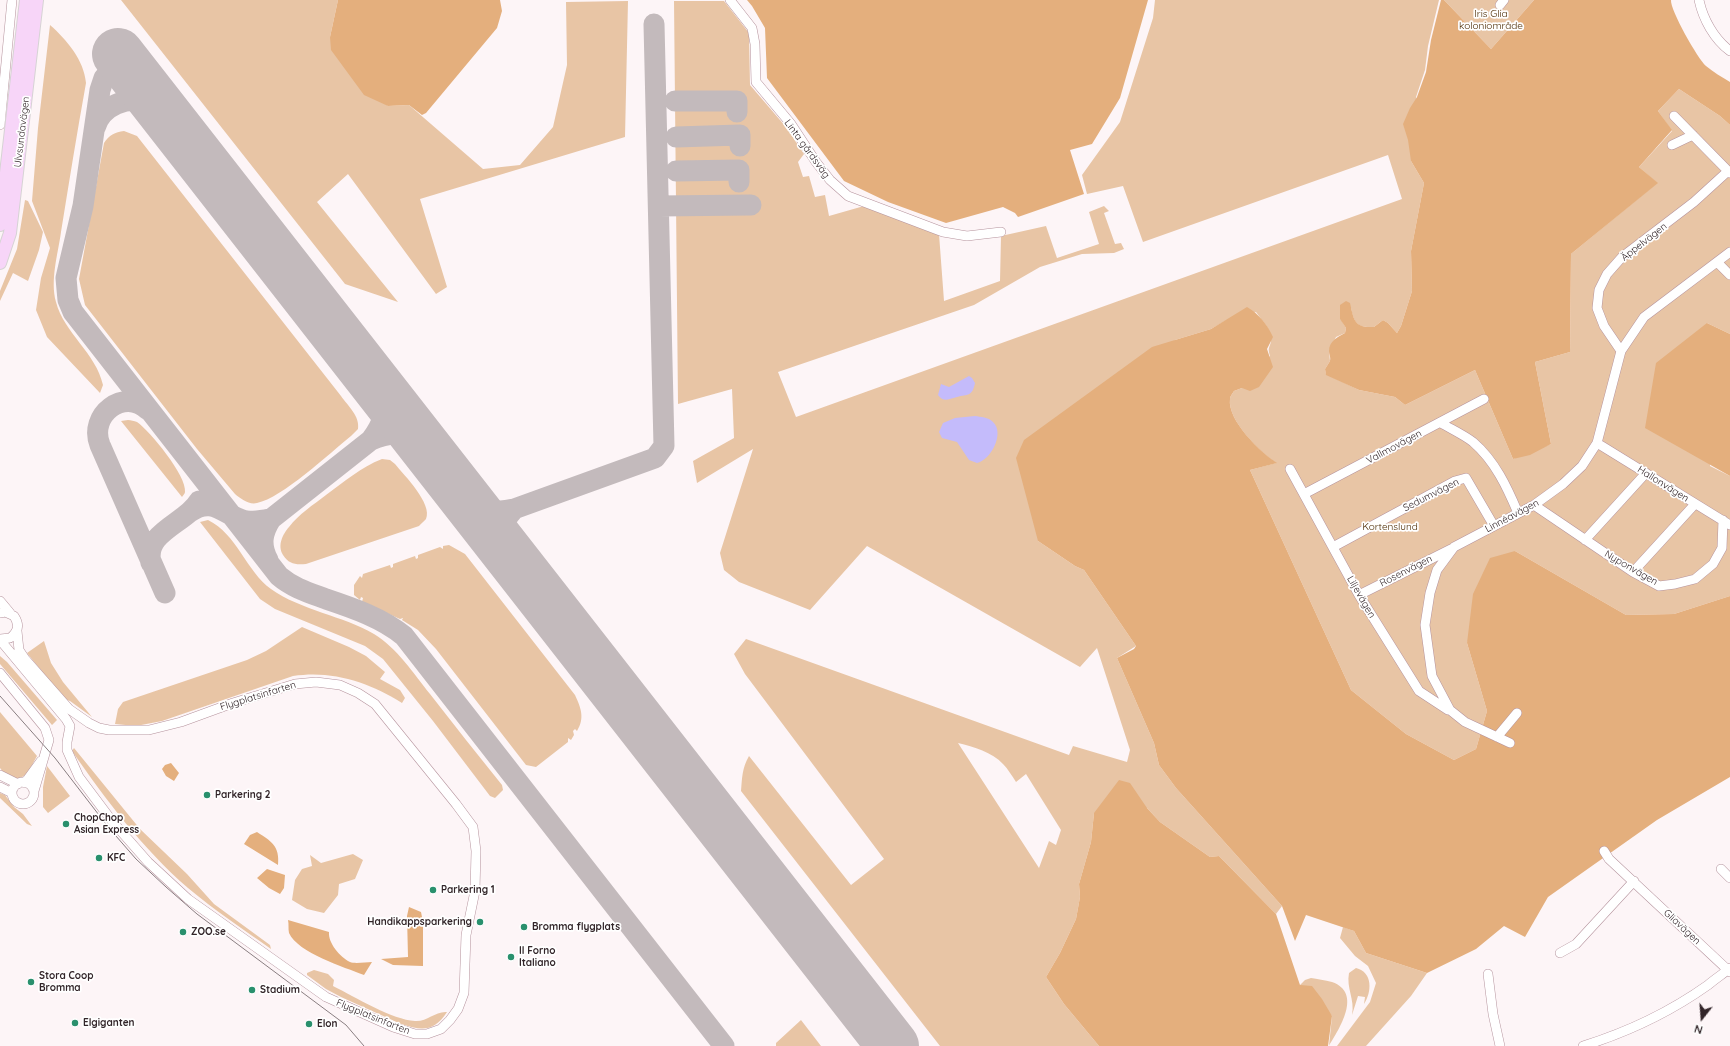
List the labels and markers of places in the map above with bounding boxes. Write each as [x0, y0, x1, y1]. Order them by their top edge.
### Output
place label: Parkering 2 [215, 789, 270, 801]
marker: Parkering 2 [202, 790, 212, 800]
place label: ChopChop Asian Express [74, 812, 139, 836]
marker: ChopChop Asian Express [61, 819, 71, 829]
place label: KFC [107, 852, 125, 864]
marker: KFC [94, 853, 104, 863]
place label: Parkering 1 [441, 884, 495, 896]
marker: Parkering 1 [428, 885, 438, 895]
place label: Handikappsparkering [367, 916, 472, 928]
marker: Handikappsparkering [475, 917, 485, 927]
place label: Bromma flygplats [532, 921, 620, 933]
marker: Bromma flygplats [519, 922, 529, 932]
place label: ZOO.se [191, 926, 226, 938]
marker: ZOO.se [178, 927, 188, 937]
place label: Il Forno Italiano [519, 945, 556, 968]
marker: Il Forno Italiano [506, 952, 516, 962]
place label: Stora Coop Bromma [39, 970, 94, 994]
marker: Stora Coop Bromma [26, 977, 36, 987]
place label: Stadium [260, 984, 300, 996]
marker: Stadium [247, 985, 257, 995]
place label: Elgiganten [83, 1017, 135, 1029]
marker: Elgiganten [70, 1018, 80, 1028]
place label: Elon [317, 1018, 338, 1030]
marker: Elon [304, 1019, 314, 1029]

